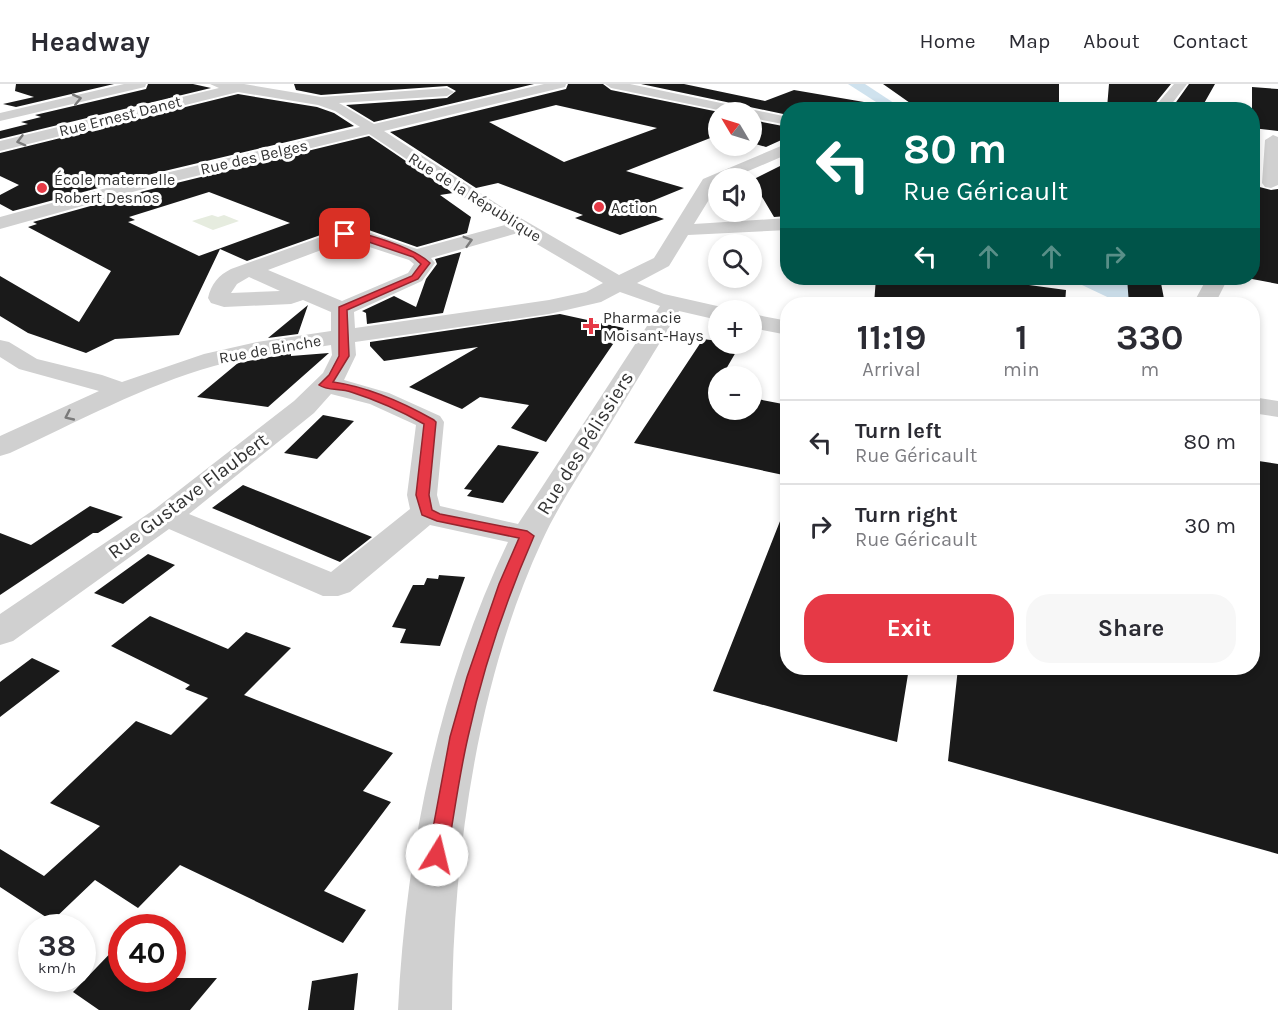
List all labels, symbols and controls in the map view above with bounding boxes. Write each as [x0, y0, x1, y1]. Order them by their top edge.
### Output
text: Headway [30, 25, 150, 58]
text: Home [920, 29, 976, 53]
text: Map [1009, 29, 1050, 53]
text: About [1083, 29, 1140, 53]
text: Contact [1173, 29, 1248, 53]
street label: Rue Ernest Danet [57, 92, 183, 140]
one-way arrow [72, 93, 82, 106]
north arrow [708, 102, 762, 156]
map controls [708, 102, 762, 420]
text: 80 m [903, 124, 1007, 174]
icon: left [804, 126, 882, 204]
one-way arrow [16, 133, 26, 146]
street label: Rue des Belges [198, 135, 310, 179]
street label: Rue de la République [405, 148, 545, 246]
button: sound [708, 168, 762, 222]
place label: École maternelle Robert Desnos [54, 170, 175, 207]
text: Rue Géricault [903, 175, 1068, 207]
marker: École maternelle Robert Desnos [35, 181, 49, 195]
place label: Action [611, 198, 658, 217]
marker: Action [592, 200, 606, 214]
pin [319, 208, 370, 259]
icon: arrive [328, 217, 361, 250]
button: search [708, 234, 762, 288]
one-way arrow [462, 236, 473, 248]
icon: left [909, 240, 942, 273]
icon: ahead [972, 240, 1005, 273]
icon: ahead [1035, 240, 1068, 273]
icon: right [1098, 240, 1131, 273]
button: + [708, 300, 762, 354]
place label: Pharmacie Moisant-Hays [603, 308, 704, 345]
text: 11:19 [856, 316, 927, 358]
text: 1 [1015, 316, 1028, 358]
text: 330 [1116, 316, 1184, 358]
marker: Pharmacie Moisant-Hays [584, 319, 598, 333]
street label: Rue de Binche [217, 331, 323, 367]
text: Arrival [862, 358, 921, 381]
text: min [1003, 358, 1040, 381]
text: m [1140, 358, 1159, 381]
button: − [708, 366, 762, 420]
street label: Rue des Pélissiers [532, 367, 638, 519]
one-way arrow [64, 408, 75, 420]
text: Turn left [855, 418, 942, 444]
icon: left [804, 426, 837, 459]
street label: Rue Gustave Flaubert [103, 428, 273, 564]
text: 80 m [1184, 429, 1236, 455]
text: Rue Géricault [855, 444, 977, 467]
text: Turn right [855, 502, 958, 528]
icon: right [804, 510, 837, 543]
text: 30 m [1184, 513, 1236, 539]
text: Rue Géricault [855, 528, 977, 551]
button: Exit [804, 594, 1014, 663]
button: Share [1026, 594, 1236, 663]
position arrow [405, 823, 469, 887]
speed limit sign: 40 [108, 914, 186, 992]
text: 38 [38, 928, 76, 964]
text: km/h [38, 959, 76, 977]

